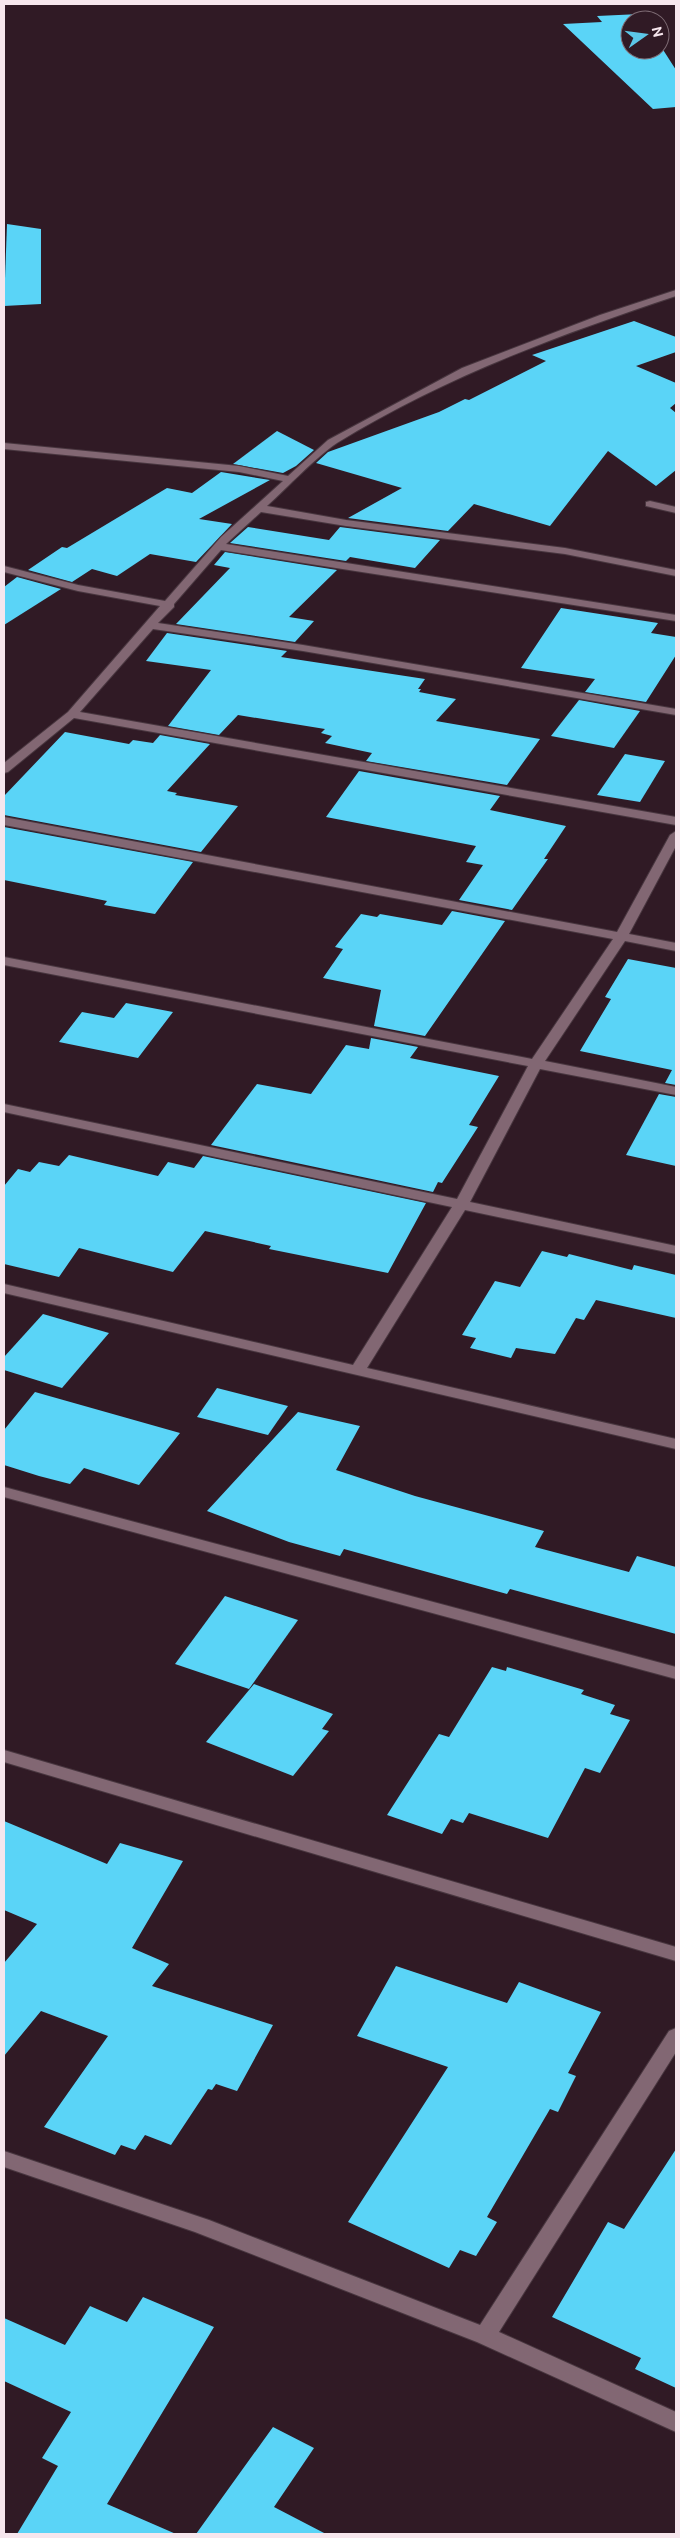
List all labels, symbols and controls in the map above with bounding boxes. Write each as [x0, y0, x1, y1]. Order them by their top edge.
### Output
north arrow [620, 10, 670, 60]
text: N [649, 25, 667, 39]

